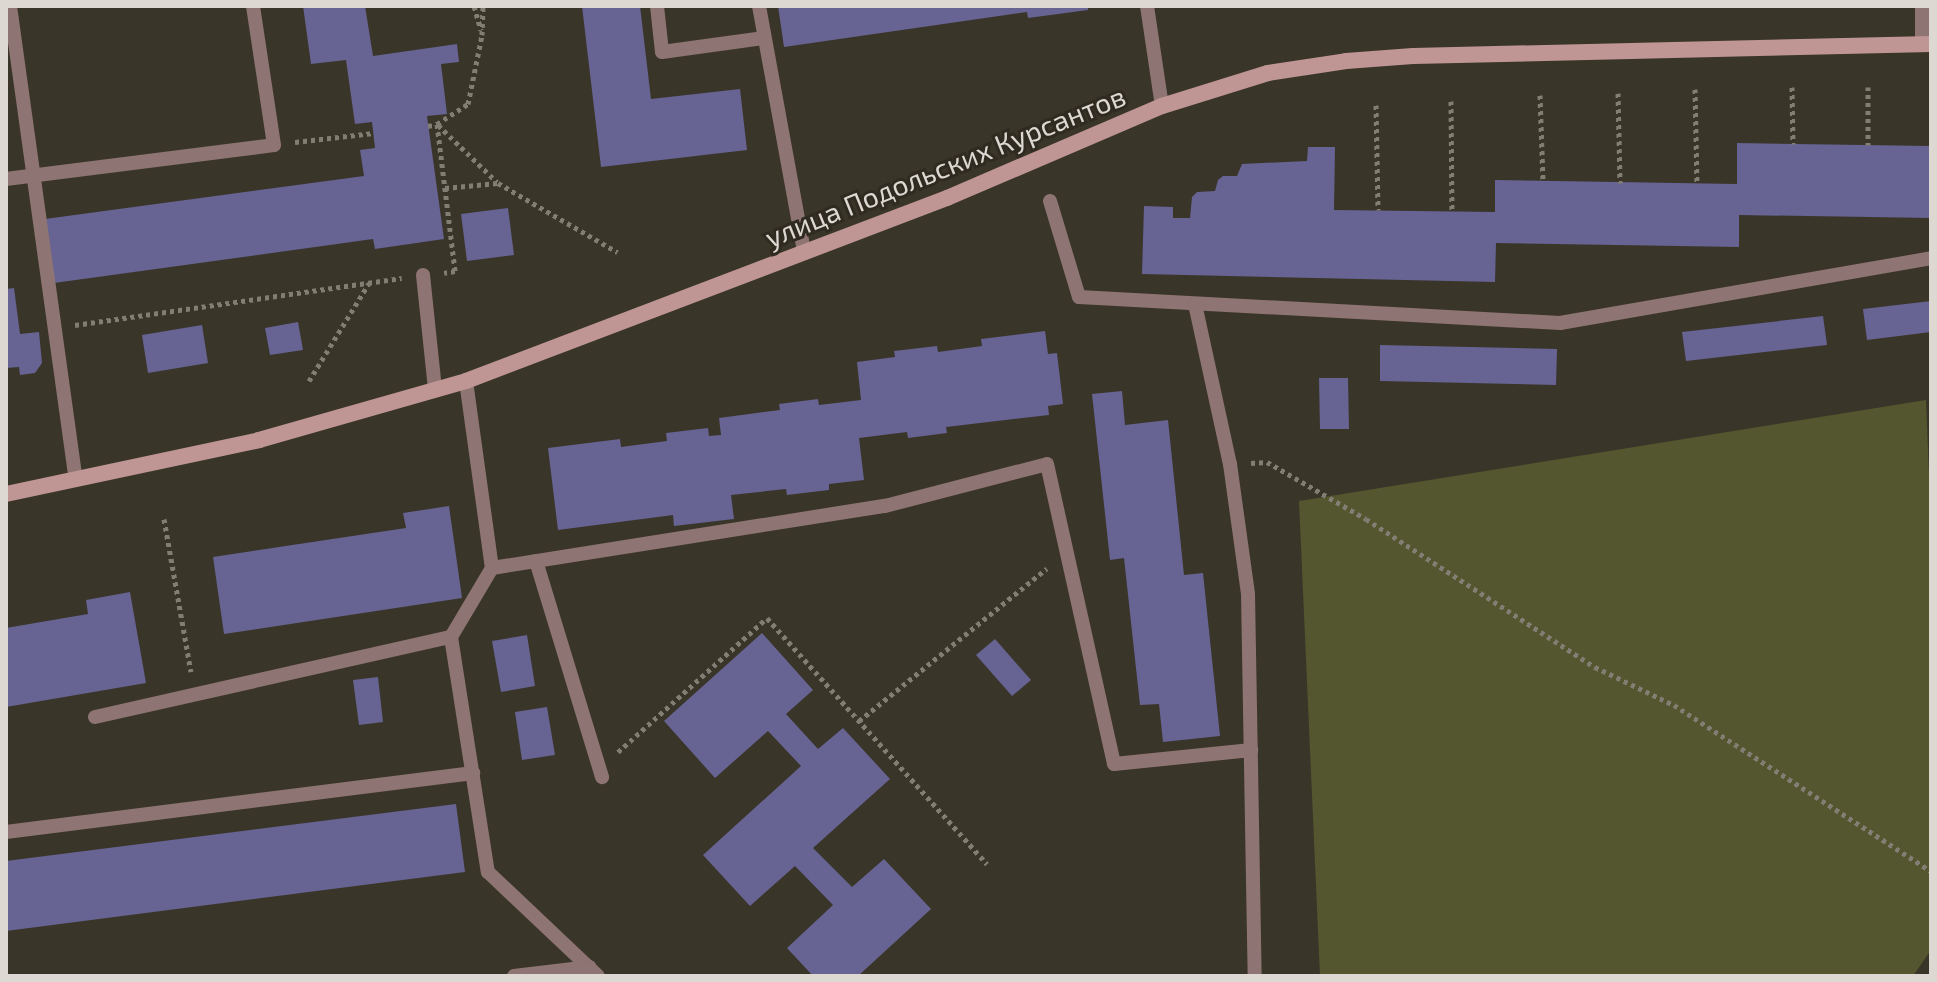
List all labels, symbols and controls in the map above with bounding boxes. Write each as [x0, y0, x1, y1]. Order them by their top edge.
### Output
street label: улица Подольских Курсантов [760, 78, 1130, 254]

